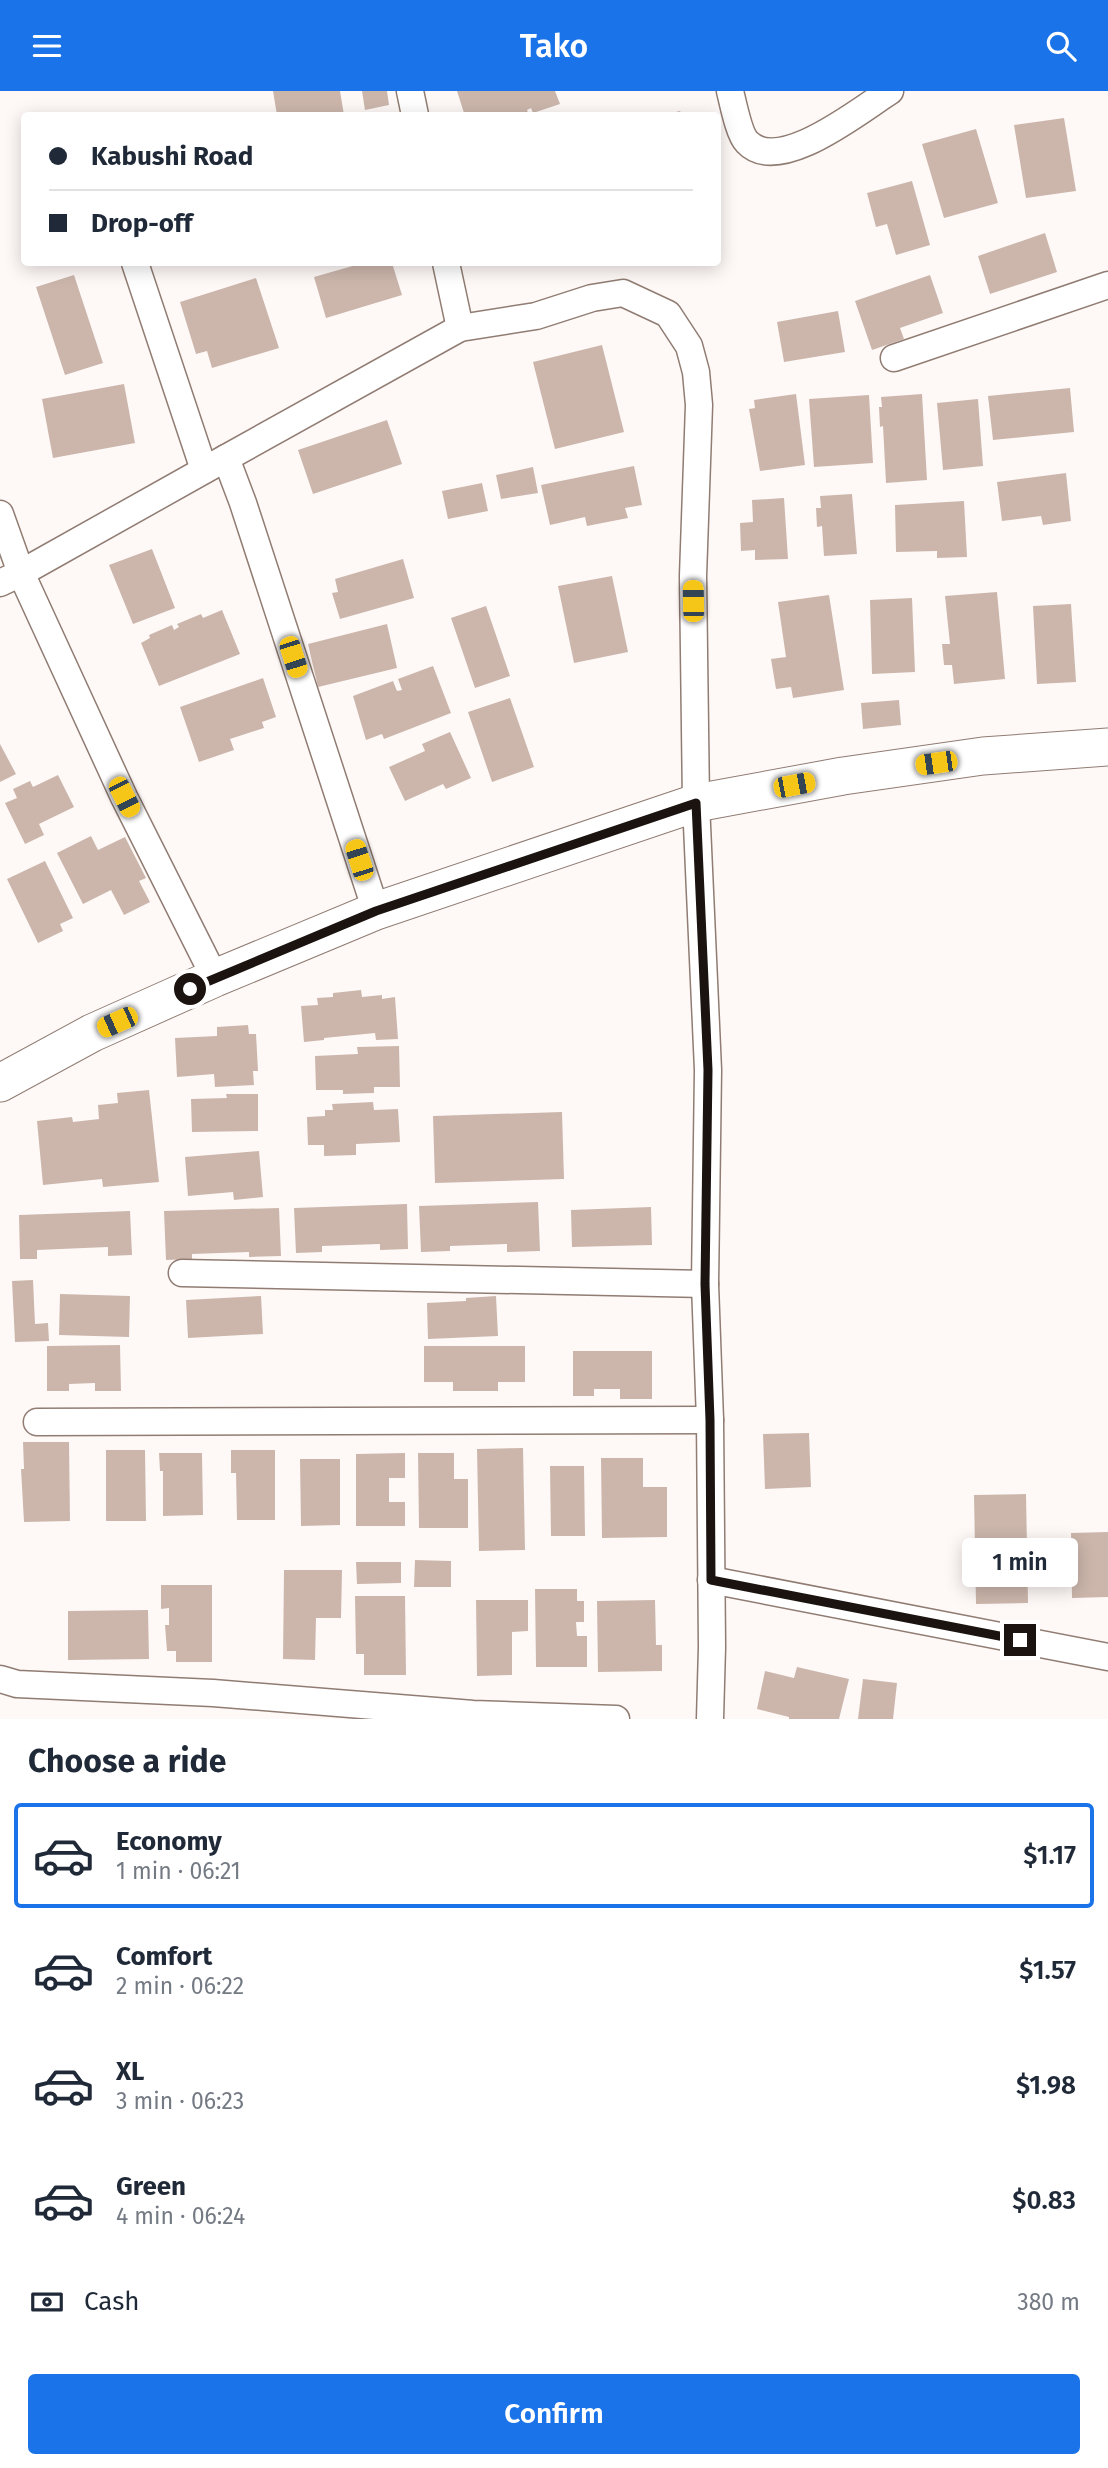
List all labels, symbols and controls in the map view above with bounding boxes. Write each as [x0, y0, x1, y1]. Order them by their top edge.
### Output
icon: menu [28, 27, 66, 65]
text: Tako [520, 27, 588, 65]
icon: search [1042, 27, 1080, 65]
text: Kabushi Road [91, 141, 253, 172]
text: Drop-off [91, 208, 193, 239]
car [683, 580, 704, 622]
car [277, 634, 310, 680]
car [914, 750, 959, 776]
car [772, 771, 817, 799]
car [106, 774, 143, 820]
car [343, 837, 376, 883]
route start [174, 973, 206, 1005]
car [94, 1004, 141, 1040]
callout: 1 min [962, 1539, 1078, 1587]
text: 1 min [992, 1548, 1048, 1576]
route end [1004, 1624, 1036, 1656]
text: Choose a ride [28, 1742, 226, 1780]
icon: car [32, 1824, 95, 1887]
text: Economy [116, 1826, 222, 1857]
text: $1.17 [1023, 1840, 1076, 1871]
text: 1 min · 06:21 [116, 1857, 241, 1885]
icon: car [32, 1939, 95, 2002]
text: Comfort [116, 1941, 212, 1972]
text: $1.57 [1019, 1955, 1076, 1986]
text: 2 min · 06:22 [116, 1972, 244, 2000]
icon: car [32, 2054, 95, 2117]
text: XL [116, 2056, 144, 2087]
text: $1.98 [1016, 2070, 1076, 2101]
text: 3 min · 06:23 [116, 2087, 244, 2115]
icon: car [32, 2169, 95, 2232]
text: Green [116, 2171, 186, 2202]
text: $0.83 [1012, 2185, 1076, 2216]
text: 4 min · 06:24 [116, 2202, 245, 2230]
icon: cash [28, 2283, 66, 2321]
text: Cash [84, 2286, 140, 2317]
text: 380 m [1017, 2288, 1080, 2316]
button: Confirm [28, 2374, 1080, 2454]

